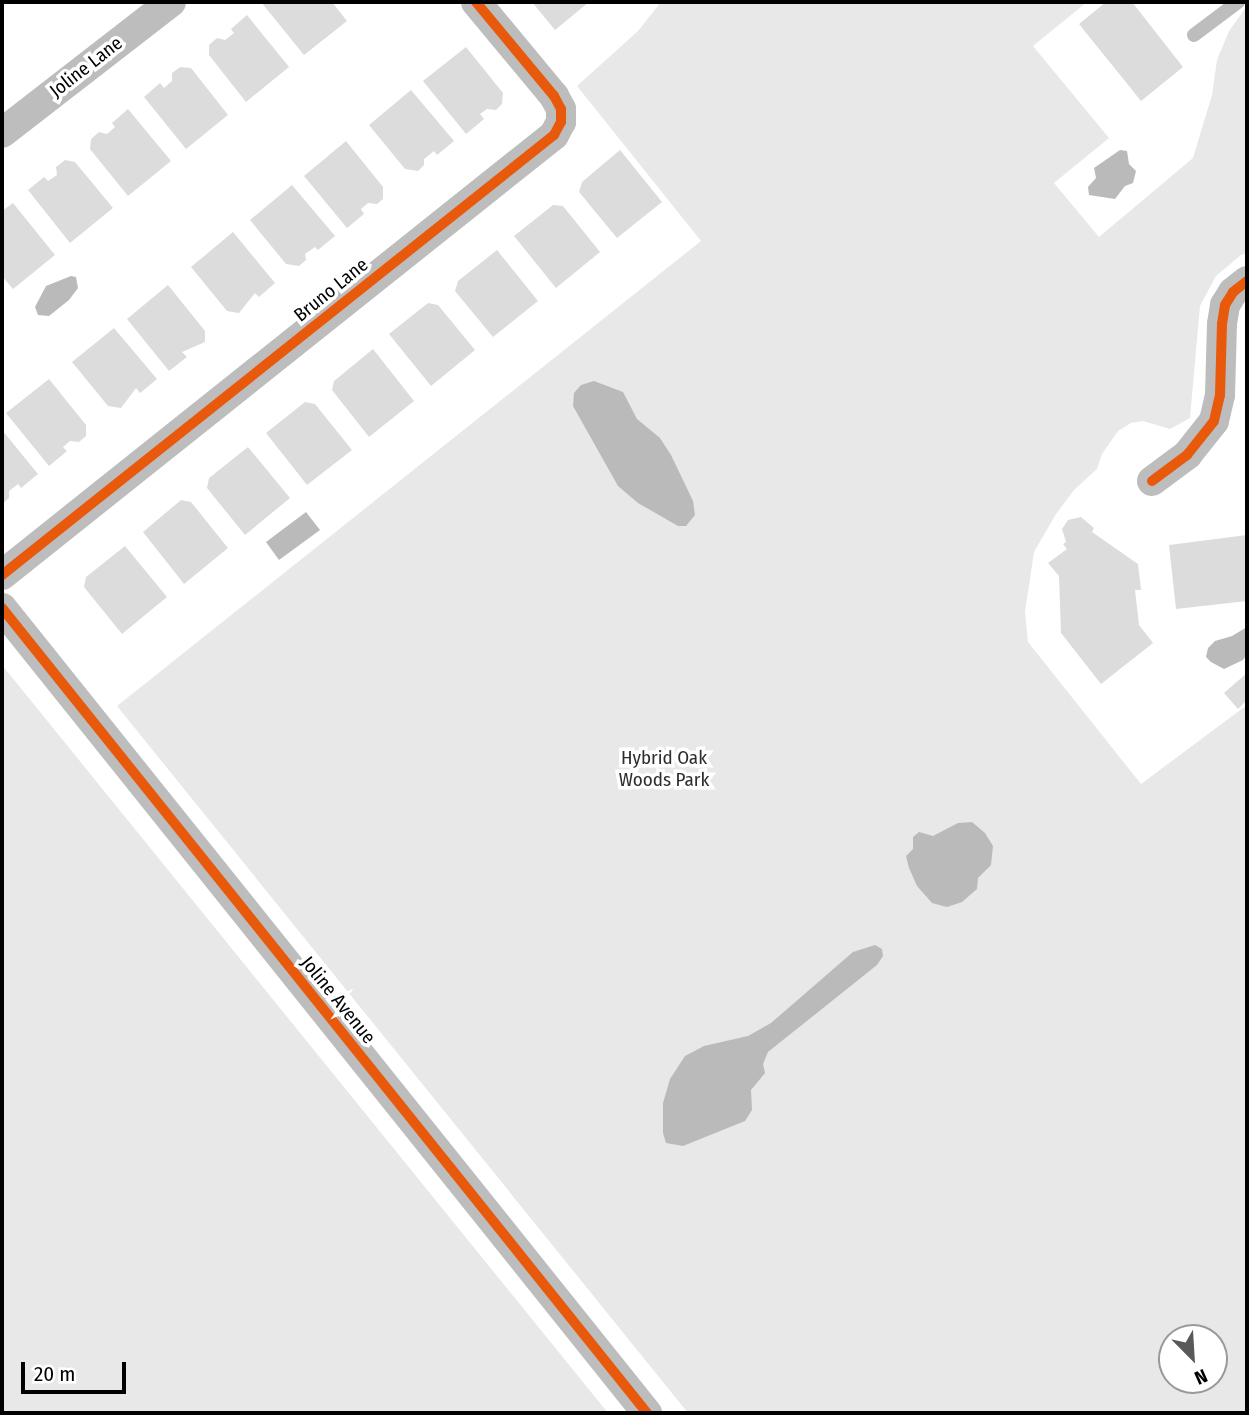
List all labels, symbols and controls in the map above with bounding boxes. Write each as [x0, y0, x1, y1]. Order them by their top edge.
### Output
street label: Joline Lane [45, 32, 127, 102]
street label: Bruno Lane [289, 253, 373, 327]
park label: Hybrid Oak Woods Park [619, 747, 709, 791]
street label: Joline Avenue [296, 952, 380, 1048]
north arrow [1158, 1324, 1228, 1394]
scale bar [24, 1348, 130, 1392]
text: 20 m [34, 1361, 75, 1387]
text: N [1191, 1364, 1211, 1390]

